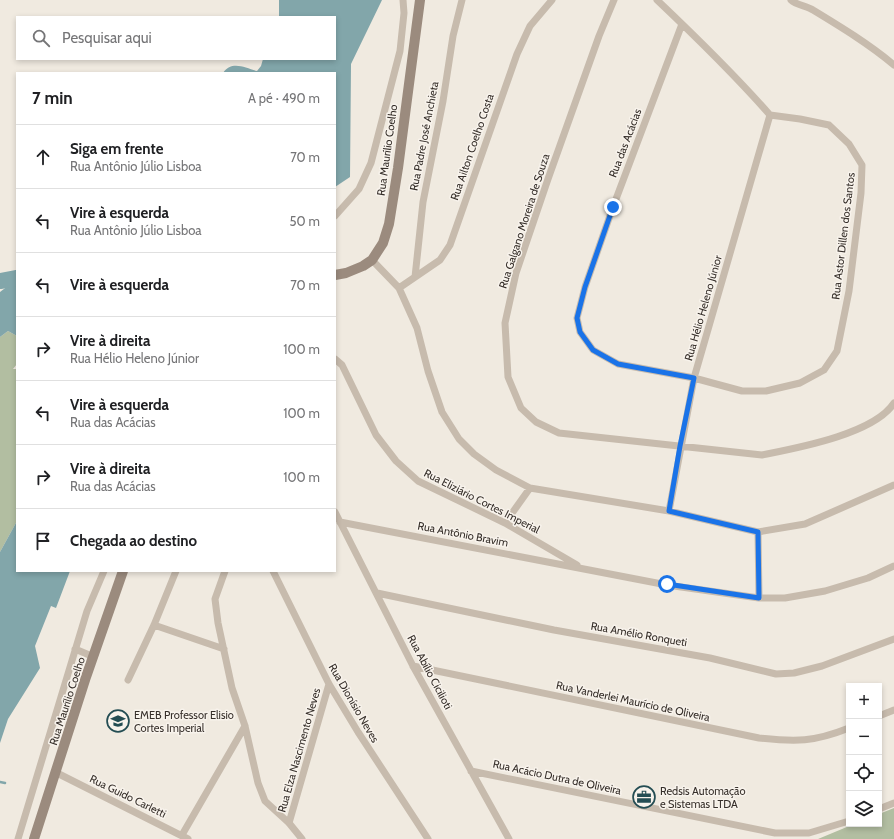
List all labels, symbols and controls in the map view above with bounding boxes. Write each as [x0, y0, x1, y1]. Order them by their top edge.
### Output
search box [16, 16, 336, 60]
icon: search [30, 27, 52, 49]
text: Pesquisar aqui [62, 29, 152, 47]
street label: Rua Padre José Anchieta [407, 79, 442, 192]
text: 7 min [32, 88, 73, 108]
text: A pé · 490 m [248, 90, 320, 106]
street label: Rua Ailton Coelho Costa [447, 91, 497, 202]
street label: Rua Maurílio Coelho [374, 103, 400, 197]
street label: Rua das Acácias [605, 106, 645, 179]
text: Siga em frente [70, 140, 163, 158]
icon: ahead [32, 146, 54, 168]
text: 70 m [290, 149, 320, 165]
street label: Rua Galgano Moreira de Souza [496, 151, 553, 290]
text: Rua Antônio Júlio Lisboa [70, 158, 202, 174]
street label: Rua Astor Dillen dos Santos [828, 171, 858, 300]
route end [604, 198, 622, 216]
text: Vire à esquerda [70, 204, 169, 222]
icon: left [32, 210, 54, 232]
text: 50 m [290, 213, 320, 229]
text: Rua Antônio Júlio Lisboa [70, 222, 202, 238]
street label: Rua Hélio Heleno Júnior [681, 253, 725, 362]
icon: left [32, 274, 54, 296]
text: Vire à esquerda [70, 276, 169, 294]
text: 70 m [290, 277, 320, 293]
text: Vire à direita [70, 332, 151, 350]
icon: right [32, 338, 54, 360]
text: 100 m [283, 341, 320, 357]
text: Rua Hélio Heleno Júnior [70, 350, 199, 366]
text: Vire à esquerda [70, 396, 169, 414]
icon: left [32, 402, 54, 424]
text: 100 m [283, 405, 320, 421]
text: Rua das Acácias [70, 414, 156, 430]
text: Vire à direita [70, 460, 151, 478]
icon: right [32, 466, 54, 488]
street label: Rua Eliziário Cortes Imperial [422, 466, 543, 537]
text: 100 m [283, 469, 320, 485]
text: Rua das Acácias [70, 478, 156, 494]
street label: Rua Antônio Bravim [417, 518, 510, 550]
icon: arrive [32, 530, 54, 552]
text: Chegada ao destino [70, 532, 197, 550]
route start [658, 575, 676, 593]
street label: Rua Amélio Ronqueti [590, 619, 688, 649]
street label: Rua Abílio Cicilioti [404, 632, 456, 712]
street label: Rua Maurílio Coelho [46, 655, 88, 747]
street label: Rua Dionísio Neves [326, 661, 383, 745]
street label: Rua Vanderlei Maurício de Oliveira [555, 678, 712, 724]
map controls [846, 683, 882, 827]
button: + [846, 683, 882, 719]
street label: Rua Elza Nascimento Neves [275, 686, 324, 814]
school or university icon: EMEB Professor Elisio Cortes Imperial [105, 708, 131, 734]
place label: EMEB Professor Elisio Cortes Imperial [134, 708, 234, 735]
button: − [846, 719, 882, 755]
button: locate [846, 755, 882, 791]
street label: Rua Acácio Dutra de Oliveira [492, 757, 623, 798]
street label: Rua Guido Carletti [87, 771, 169, 821]
office icon: Redsis Automação e Sistemas LTDA [631, 784, 657, 810]
place label: Redsis Automação e Sistemas LTDA [660, 784, 745, 811]
button: layers [846, 791, 882, 827]

